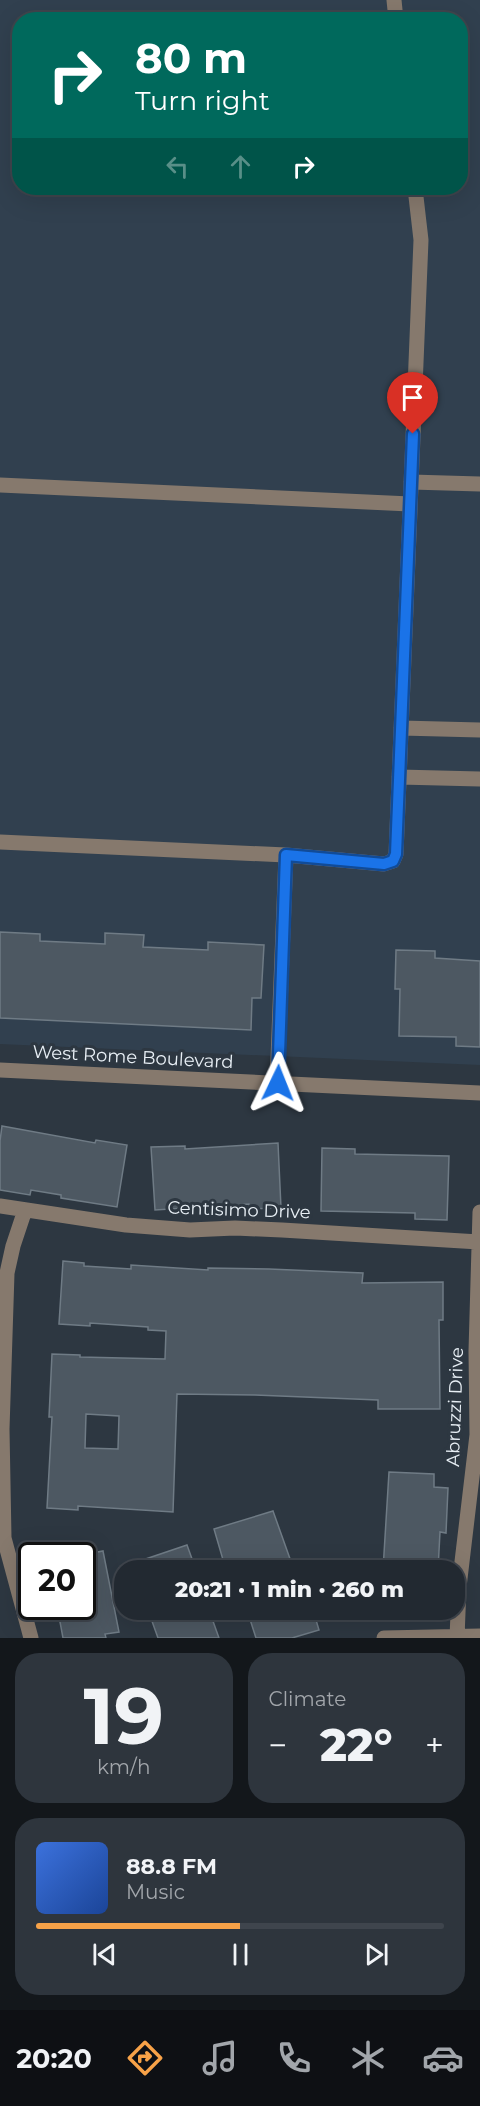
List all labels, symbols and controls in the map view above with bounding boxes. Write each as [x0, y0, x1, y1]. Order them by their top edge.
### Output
text: 80 m [135, 32, 247, 84]
icon: right [36, 36, 114, 114]
text: Turn right [135, 84, 270, 117]
icon: left [161, 150, 194, 183]
icon: ahead [224, 150, 257, 183]
icon: right [287, 150, 320, 183]
pin [387, 372, 438, 434]
icon: arrive [396, 381, 429, 414]
street label: West Rome Boulevard [32, 1041, 234, 1073]
position arrow [246, 1051, 310, 1115]
street label: Centisimo Drive [167, 1197, 311, 1224]
street label: Abruzzi Drive [442, 1347, 468, 1467]
speed limit sign: 20 [18, 1542, 96, 1620]
text: 20:21 · 1 min · 260 m [175, 1576, 404, 1603]
text: 19 [84, 1668, 164, 1764]
text: Climate [269, 1687, 346, 1711]
text: 22° [320, 1717, 393, 1772]
text: − [269, 1725, 287, 1765]
text: + [425, 1725, 444, 1765]
text: km/h [97, 1755, 150, 1779]
text: 88.8 FM [126, 1853, 217, 1880]
text: Music [126, 1880, 185, 1904]
icon: previous [88, 1938, 121, 1971]
icon: pause [224, 1938, 257, 1971]
icon: next [360, 1938, 393, 1971]
icon: directions [124, 2037, 166, 2079]
icon: music [199, 2037, 241, 2079]
icon: phone [273, 2037, 315, 2079]
icon: climate [347, 2037, 389, 2079]
icon: car [422, 2037, 464, 2079]
text: 20:20 [16, 2042, 92, 2075]

